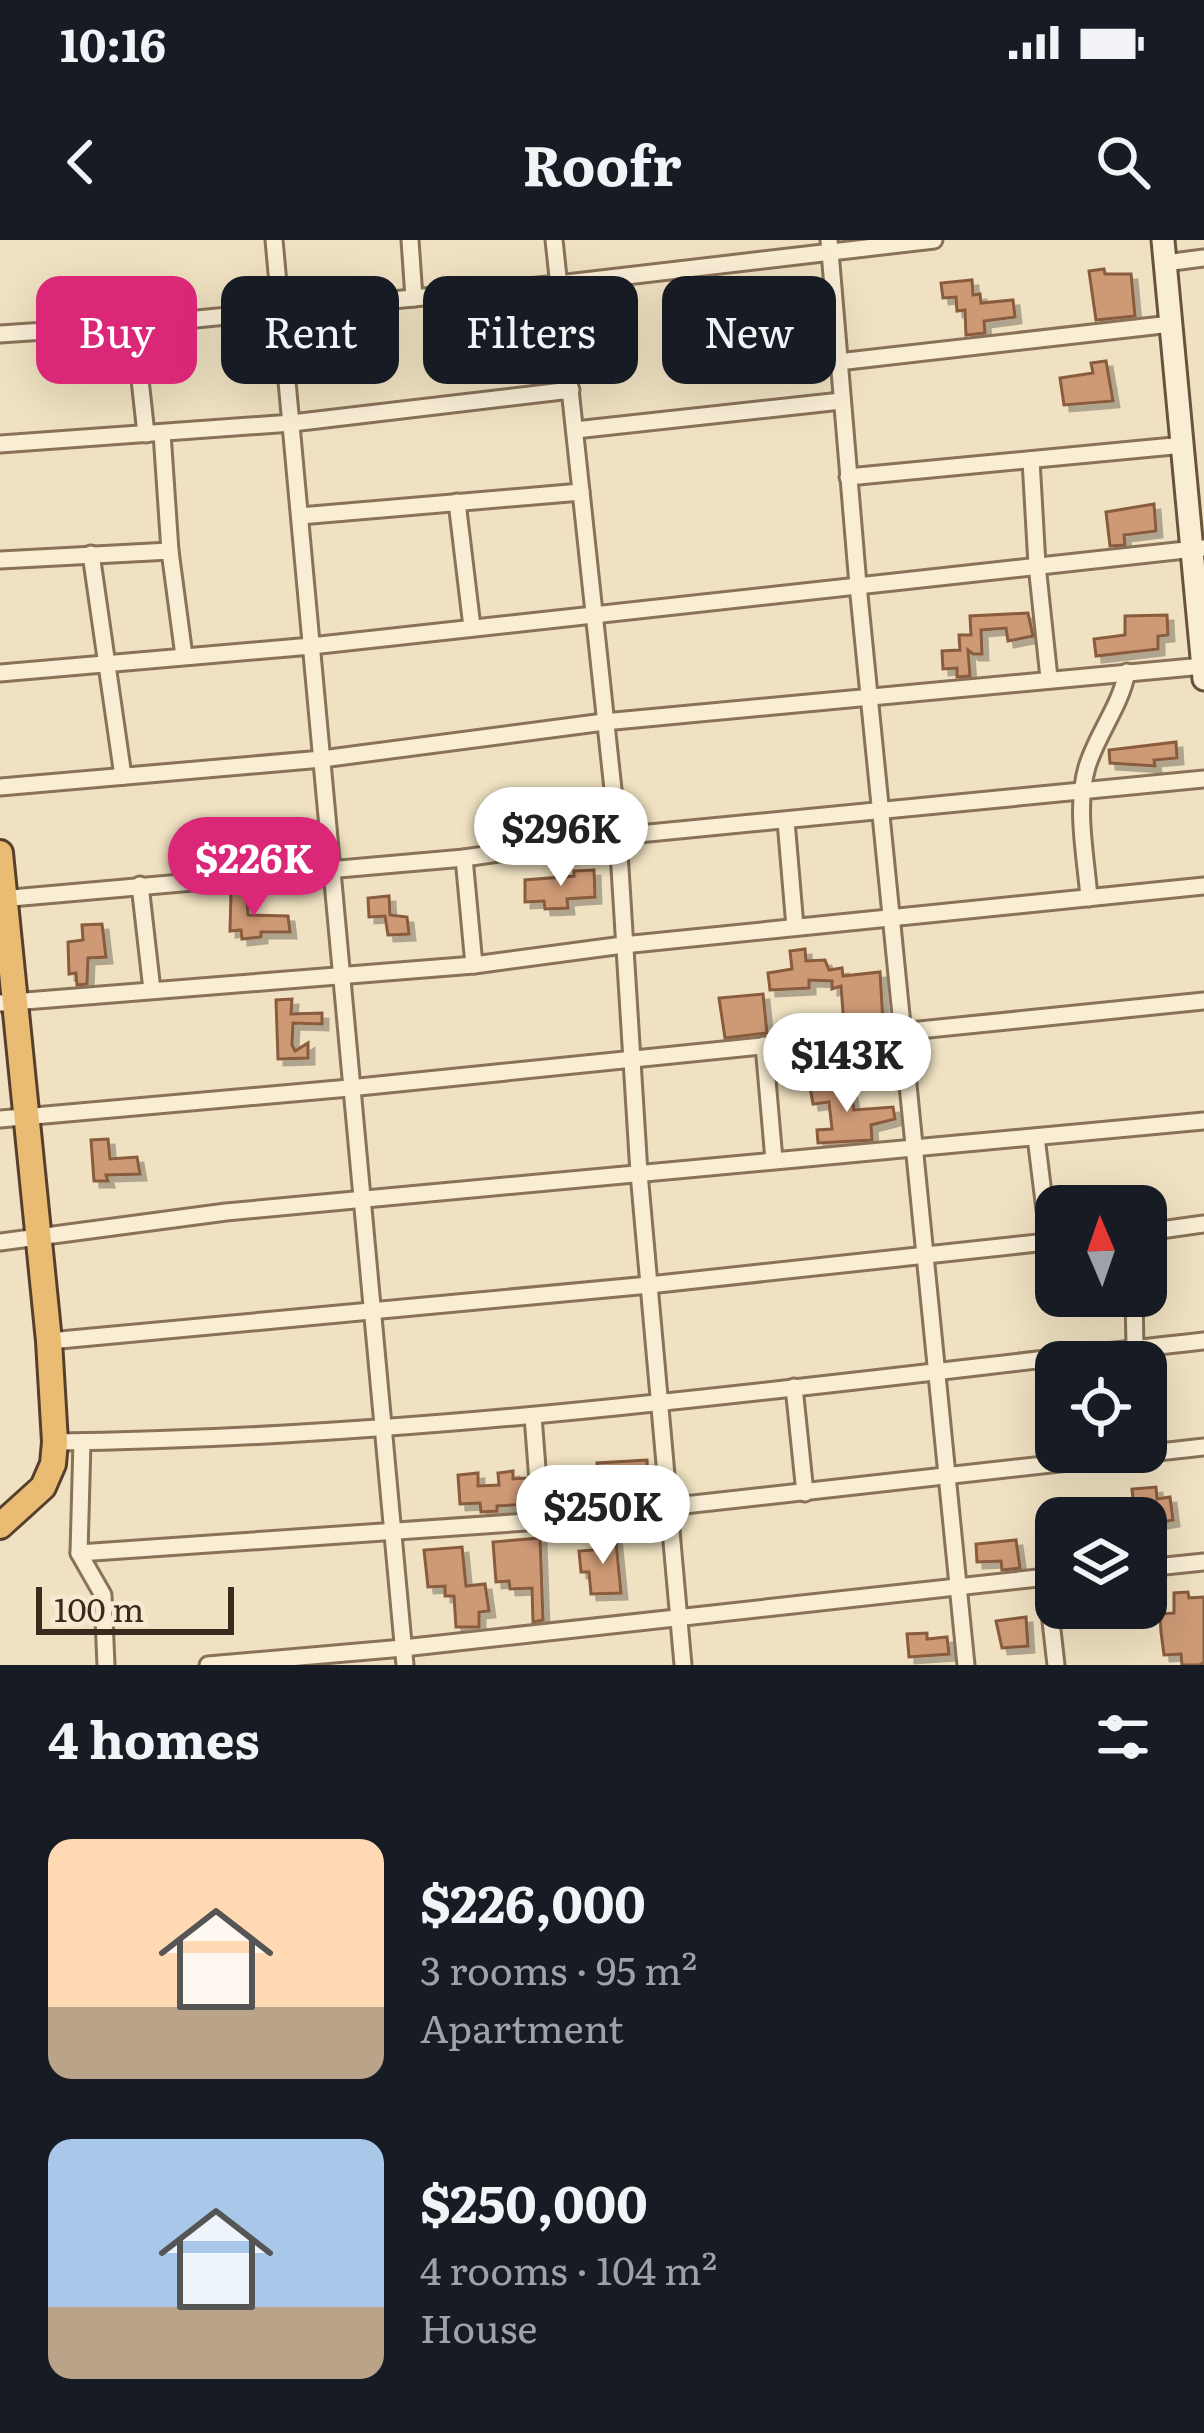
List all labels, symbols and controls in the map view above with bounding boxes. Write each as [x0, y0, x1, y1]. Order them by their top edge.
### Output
text: 10:16 [60, 9, 166, 76]
text: Roofr [523, 122, 681, 203]
icon: back [48, 129, 114, 195]
icon: search [1090, 129, 1156, 195]
chip: Buy [36, 276, 197, 384]
chip: Rent [221, 276, 399, 384]
chip: Filters [423, 276, 638, 384]
chip: New [662, 276, 836, 384]
pin: $296K [477, 787, 645, 889]
text: $296K [501, 797, 621, 855]
pin: $226K [170, 817, 338, 919]
text: $226K [195, 827, 313, 885]
pin: $143K [763, 1013, 931, 1115]
text: $143K [790, 1023, 904, 1081]
north arrow [1035, 1185, 1167, 1317]
map controls [1035, 1185, 1167, 1629]
button: locate [1035, 1341, 1167, 1473]
pin: $250K [519, 1465, 687, 1567]
text: $250K [543, 1475, 663, 1533]
button: layers [1035, 1497, 1167, 1629]
scale bar [36, 1581, 234, 1634]
text: 100 m [54, 1583, 144, 1632]
text: 4 homes [48, 1699, 260, 1775]
icon: filters [1090, 1704, 1156, 1770]
text: $226,000 [420, 1863, 646, 1939]
icon: home [144, 1887, 288, 2031]
text: 3 rooms · 95 m² [420, 1939, 697, 1997]
text: Apartment [420, 1997, 624, 2055]
text: $250,000 [420, 2163, 648, 2239]
icon: home [144, 2187, 288, 2331]
text: 4 rooms · 104 m² [420, 2239, 717, 2297]
text: House [420, 2297, 538, 2355]

